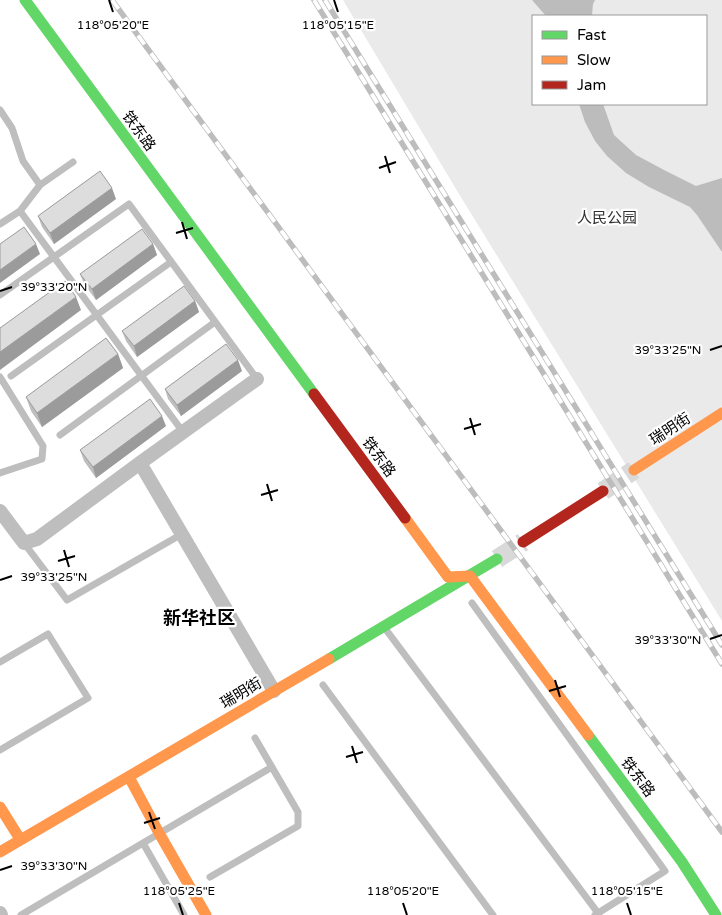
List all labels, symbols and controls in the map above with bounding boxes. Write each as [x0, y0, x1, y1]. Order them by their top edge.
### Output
legend [532, 15, 707, 105]
text: 118°05'20"E [77, 18, 150, 32]
text: 118°05'15"E [302, 18, 375, 32]
text: Fast [577, 26, 607, 44]
text: Slow [577, 51, 611, 69]
text: Jam [577, 76, 606, 94]
street label: 铁东路 [118, 108, 160, 154]
park label: 人民公园 [577, 209, 637, 227]
text: 39°33'20"N [21, 280, 88, 294]
text: 39°33'25"N [635, 343, 702, 357]
street label: 瑞明街 [646, 409, 694, 449]
street label: 铁东路 [358, 434, 400, 480]
text: 39°33'25"N [21, 570, 88, 584]
district label: 新华社区 [163, 607, 235, 629]
text: 39°33'30"N [635, 633, 702, 647]
street label: 瑞明街 [217, 674, 265, 712]
street label: 铁东路 [617, 754, 659, 800]
text: 39°33'30"N [21, 859, 88, 873]
text: 118°05'25"E [143, 884, 216, 898]
text: 118°05'20"E [367, 884, 440, 898]
text: 118°05'15"E [591, 884, 664, 898]

